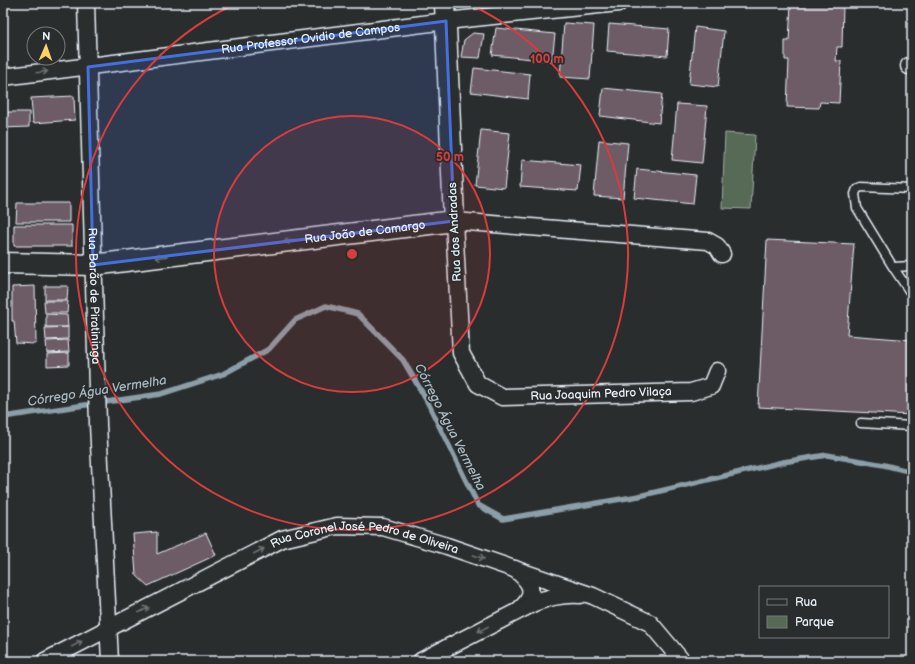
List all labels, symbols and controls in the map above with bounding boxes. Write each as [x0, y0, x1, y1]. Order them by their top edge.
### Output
street label: Rua Professor Ovidio de Campos [220, 19, 401, 57]
north arrow [26, 26, 66, 66]
text: N [42, 30, 51, 43]
text: 100 m [530, 52, 564, 67]
one-way arrow [35, 68, 48, 76]
text: 50 m [436, 150, 464, 165]
street label: Rua dos Andradas [445, 182, 465, 282]
street label: Rua João de Camargo [304, 217, 426, 247]
street label: Rua Barão de Piratininga [85, 227, 104, 365]
one-way arrow [284, 237, 297, 245]
centre of rings [345, 247, 359, 261]
one-way arrow [155, 253, 168, 261]
water label: Córrego Água Vermelha [411, 360, 490, 493]
water label: Córrego Água Vermelha [26, 371, 168, 410]
street label: Rua Joaquim Pedro Vilaça [530, 384, 672, 404]
text: Rua Coronel José Pedro de Oliveira [268, 518, 461, 557]
street label: Rua Coronel José Pedro de Oliveira [268, 541, 462, 559]
one-way arrow [253, 546, 265, 554]
one-way arrow [472, 553, 484, 561]
legend [759, 586, 889, 638]
text: Rua [795, 595, 817, 610]
one-way arrow [137, 606, 149, 613]
text: Parque [795, 615, 834, 630]
one-way arrow [477, 626, 489, 633]
one-way arrow [71, 640, 83, 647]

